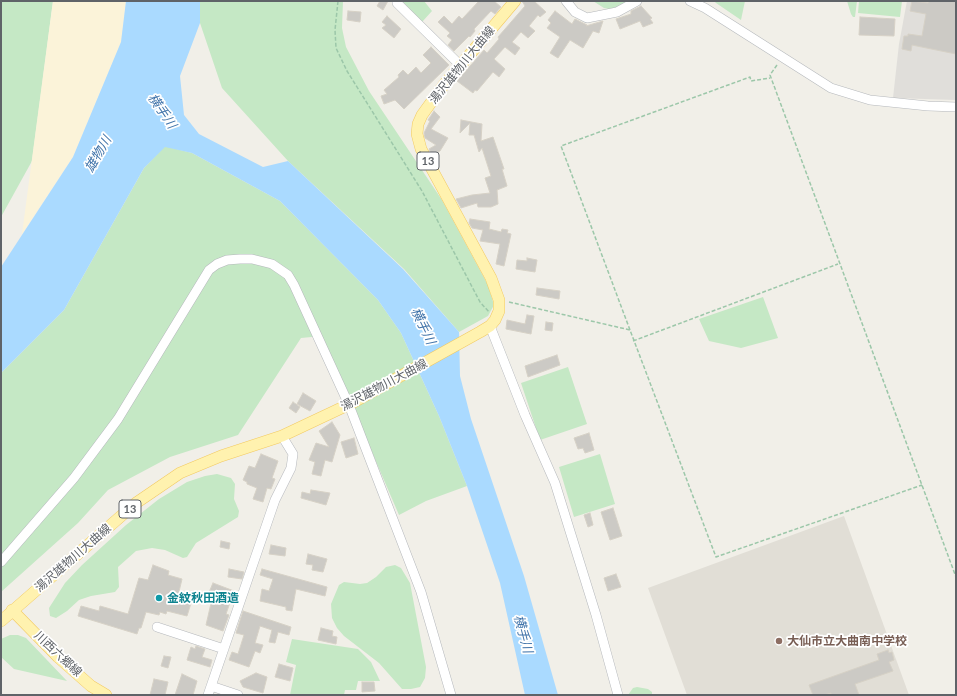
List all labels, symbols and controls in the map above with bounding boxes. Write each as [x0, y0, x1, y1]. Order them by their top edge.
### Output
street label: 湯沢雄物川大曲線 [426, 23, 498, 107]
water label: 横手川 [145, 90, 179, 132]
water label: 雄物川 [81, 133, 115, 175]
road number: 13 [417, 152, 439, 170]
water label: 横手川 [407, 305, 439, 347]
street label: 湯沢雄物川大曲線 [338, 356, 430, 414]
road number: 13 [119, 500, 141, 518]
street label: 湯沢雄物川大曲線 [32, 521, 114, 595]
place label: 金紋秋田酒造 [167, 591, 239, 605]
marker: 金紋秋田酒造 [154, 593, 164, 603]
water label: 横手川 [510, 613, 536, 655]
street label: 川西六郷線 [31, 628, 85, 680]
place label: 大仙市立大曲南中学校 [787, 634, 907, 648]
marker: 大仙市立大曲南中学校 [774, 636, 784, 646]

